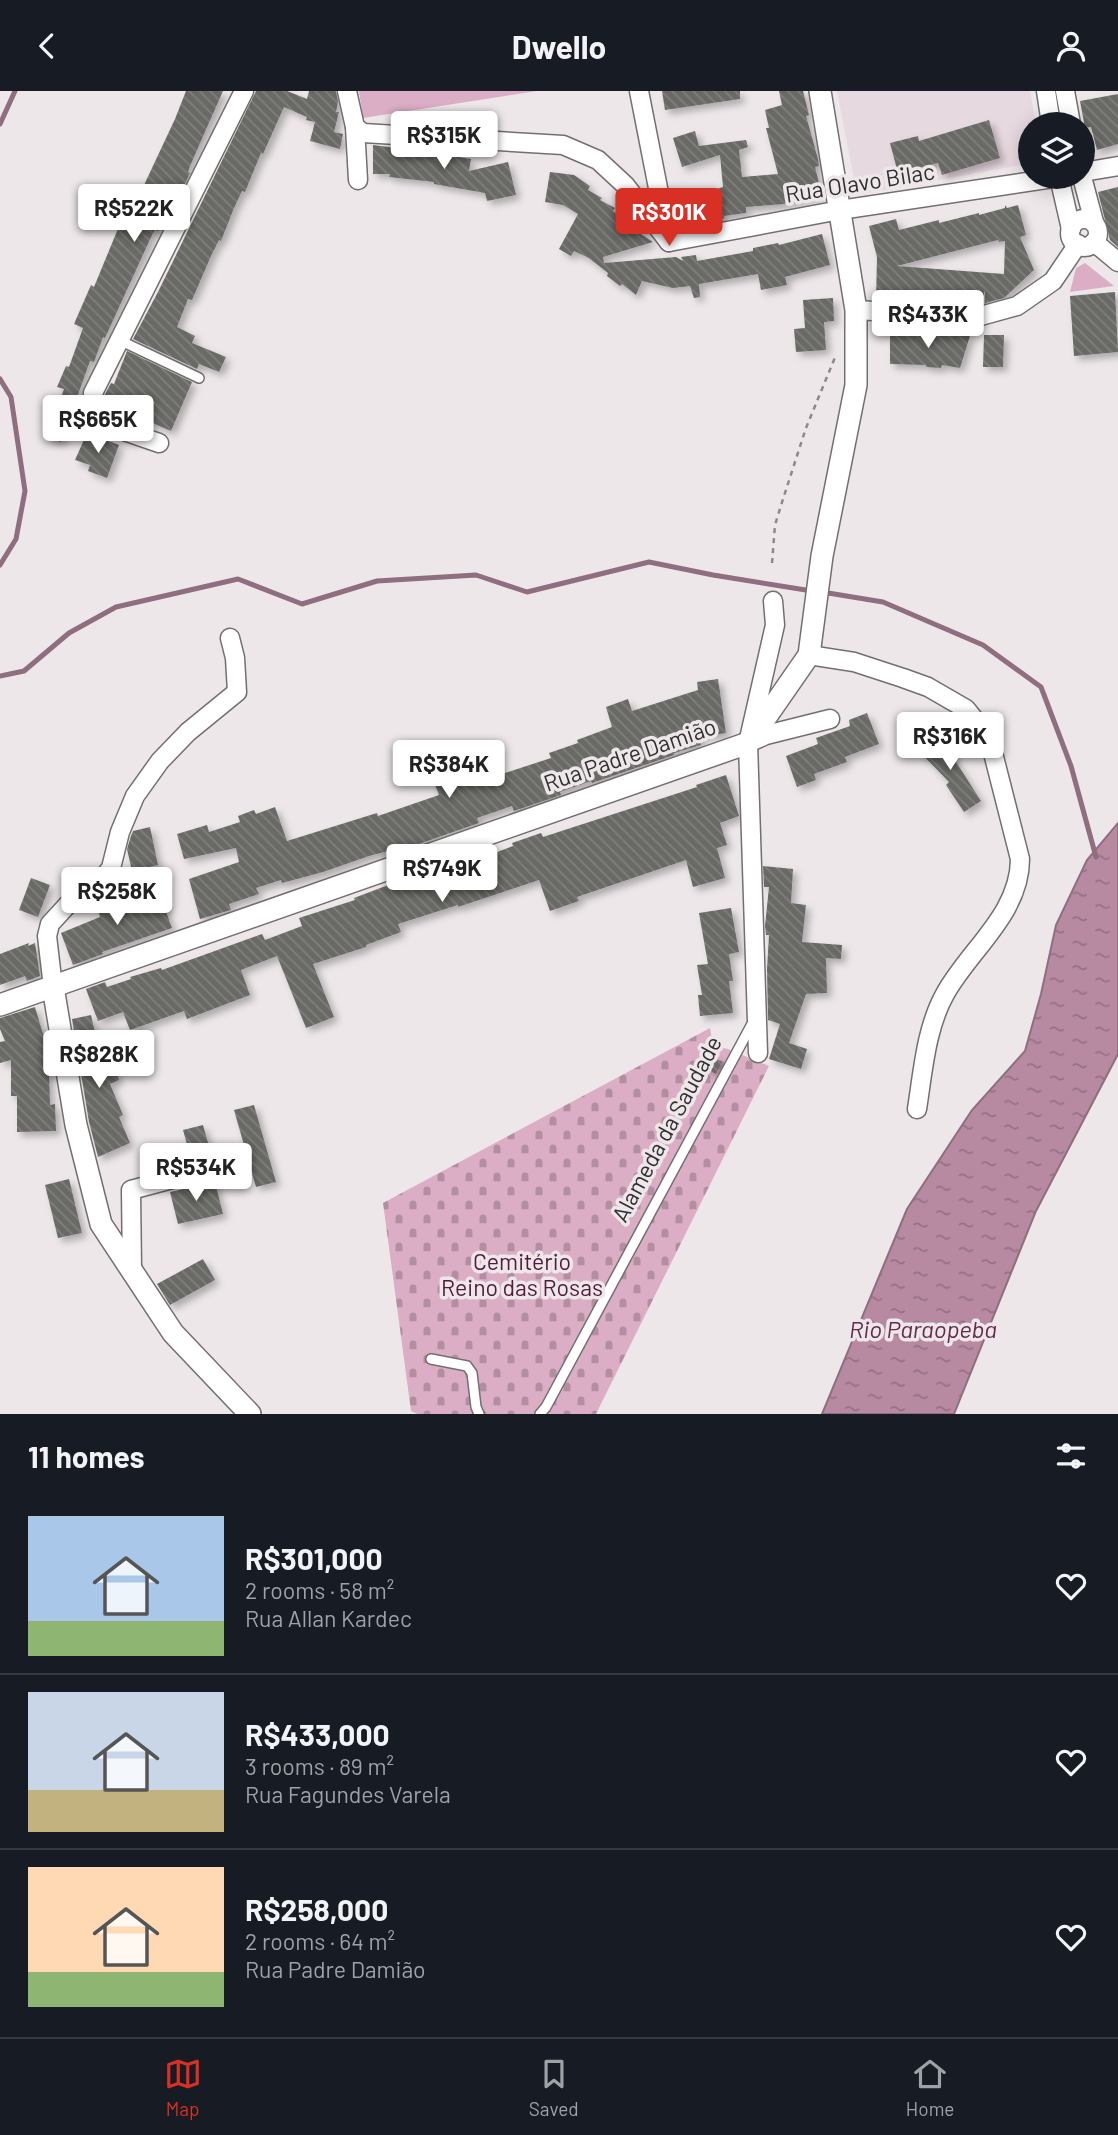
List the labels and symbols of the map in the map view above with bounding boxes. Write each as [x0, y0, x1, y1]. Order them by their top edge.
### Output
pin: R$315K [387, 111, 501, 171]
street label: Rua Olavo Bilac [783, 156, 937, 208]
pin: R$522K [77, 185, 191, 244]
pin: R$301K [612, 188, 726, 248]
pin: R$433K [871, 291, 985, 350]
pin: R$665K [41, 395, 155, 455]
street label: Rua Padre Damião [540, 711, 720, 797]
pin: R$316K [893, 713, 1007, 772]
pin: R$384K [392, 741, 506, 800]
pin: R$749K [385, 845, 499, 904]
pin: R$258K [60, 867, 174, 927]
pin: R$828K [42, 1031, 156, 1090]
street label: Alameda da Saudade [605, 1031, 727, 1226]
pin: R$534K [139, 1143, 253, 1203]
park label: Cemitério Reino das Rosas [441, 1247, 603, 1301]
water label: Rio Paraopeba [849, 1314, 997, 1343]

